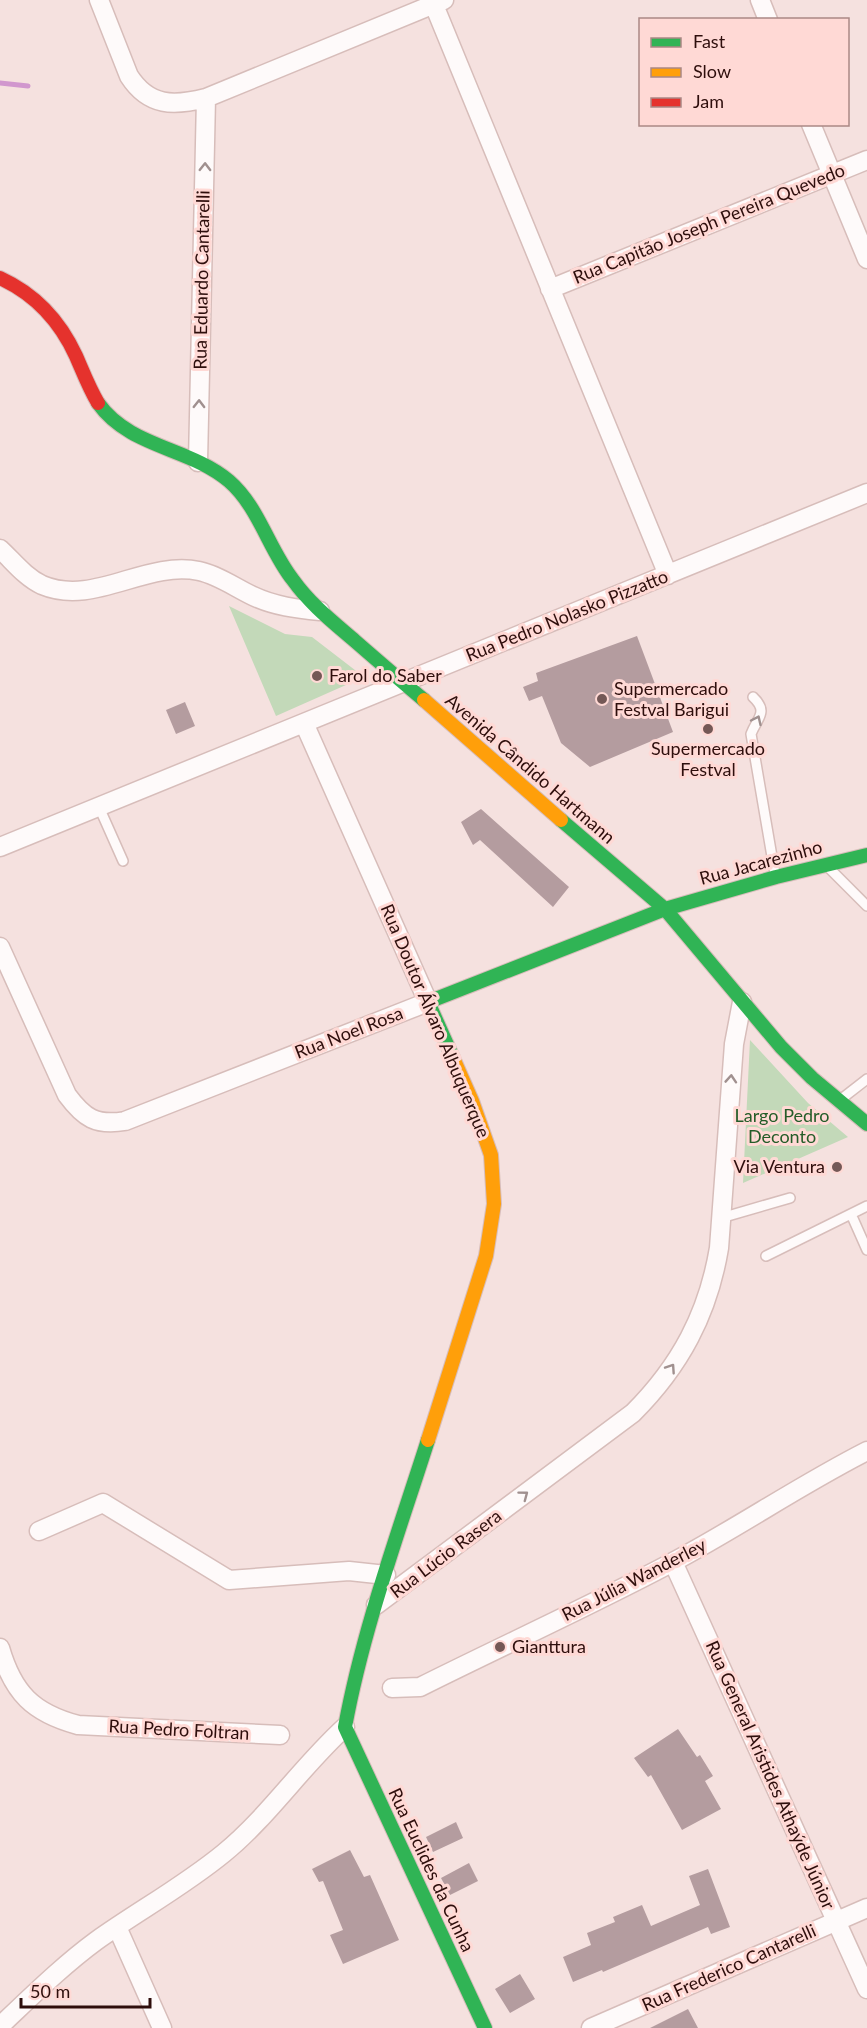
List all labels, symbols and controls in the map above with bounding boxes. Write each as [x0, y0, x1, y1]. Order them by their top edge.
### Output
legend [639, 18, 849, 126]
text: Fast [693, 30, 726, 52]
text: Slow [693, 60, 731, 82]
text: Jam [693, 90, 724, 112]
street label: Rua Capitão Joseph Pereira Quevedo [569, 158, 848, 288]
one-way arrow [198, 162, 211, 171]
street label: Rua Eduardo Cantarelli [188, 190, 214, 370]
one-way arrow [193, 399, 205, 408]
street label: Rua Pedro Nolasko Pizzatto [462, 564, 671, 666]
place label: Farol do Saber [329, 664, 442, 686]
marker: Farol do Saber [310, 669, 324, 683]
place label: Supermercado Festval Barigui [614, 677, 729, 720]
street label: Avenida Cândido Hartmann [441, 689, 620, 848]
marker: Supermercado Festval Barigui [595, 692, 609, 706]
one-way arrow [749, 715, 761, 726]
marker: Supermercado Festval [701, 722, 715, 736]
place label: Supermercado Festval [651, 737, 765, 780]
street label: Rua Jacarezinho [697, 835, 825, 889]
street label: Rua Doutor Álvaro Albuquerque [377, 900, 495, 1141]
street label: Rua Noel Rosa [291, 1001, 406, 1063]
one-way arrow [725, 1075, 738, 1084]
park label: Largo Pedro Deconto [735, 1104, 829, 1147]
place label: Via Ventura [733, 1155, 825, 1177]
marker: Via Ventura [830, 1160, 844, 1174]
one-way arrow [664, 1364, 675, 1375]
one-way arrow [518, 1491, 529, 1502]
street label: Rua Lúcio Rasera [385, 1504, 505, 1602]
street label: Rua Júlia Wanderley [558, 1533, 710, 1625]
place label: Gianttura [512, 1635, 586, 1657]
street label: Rua General Aristides Athaýde Júnior [702, 1637, 840, 1913]
marker: Gianttura [493, 1640, 507, 1654]
street label: Rua Pedro Foltran [108, 1714, 250, 1744]
street label: Rua Euclides da Cunha [384, 1784, 480, 1955]
street label: Rua Frederico Cantarelli [638, 1919, 819, 2015]
scale bar [21, 1971, 150, 2009]
text: 50 m [30, 1980, 70, 2002]

